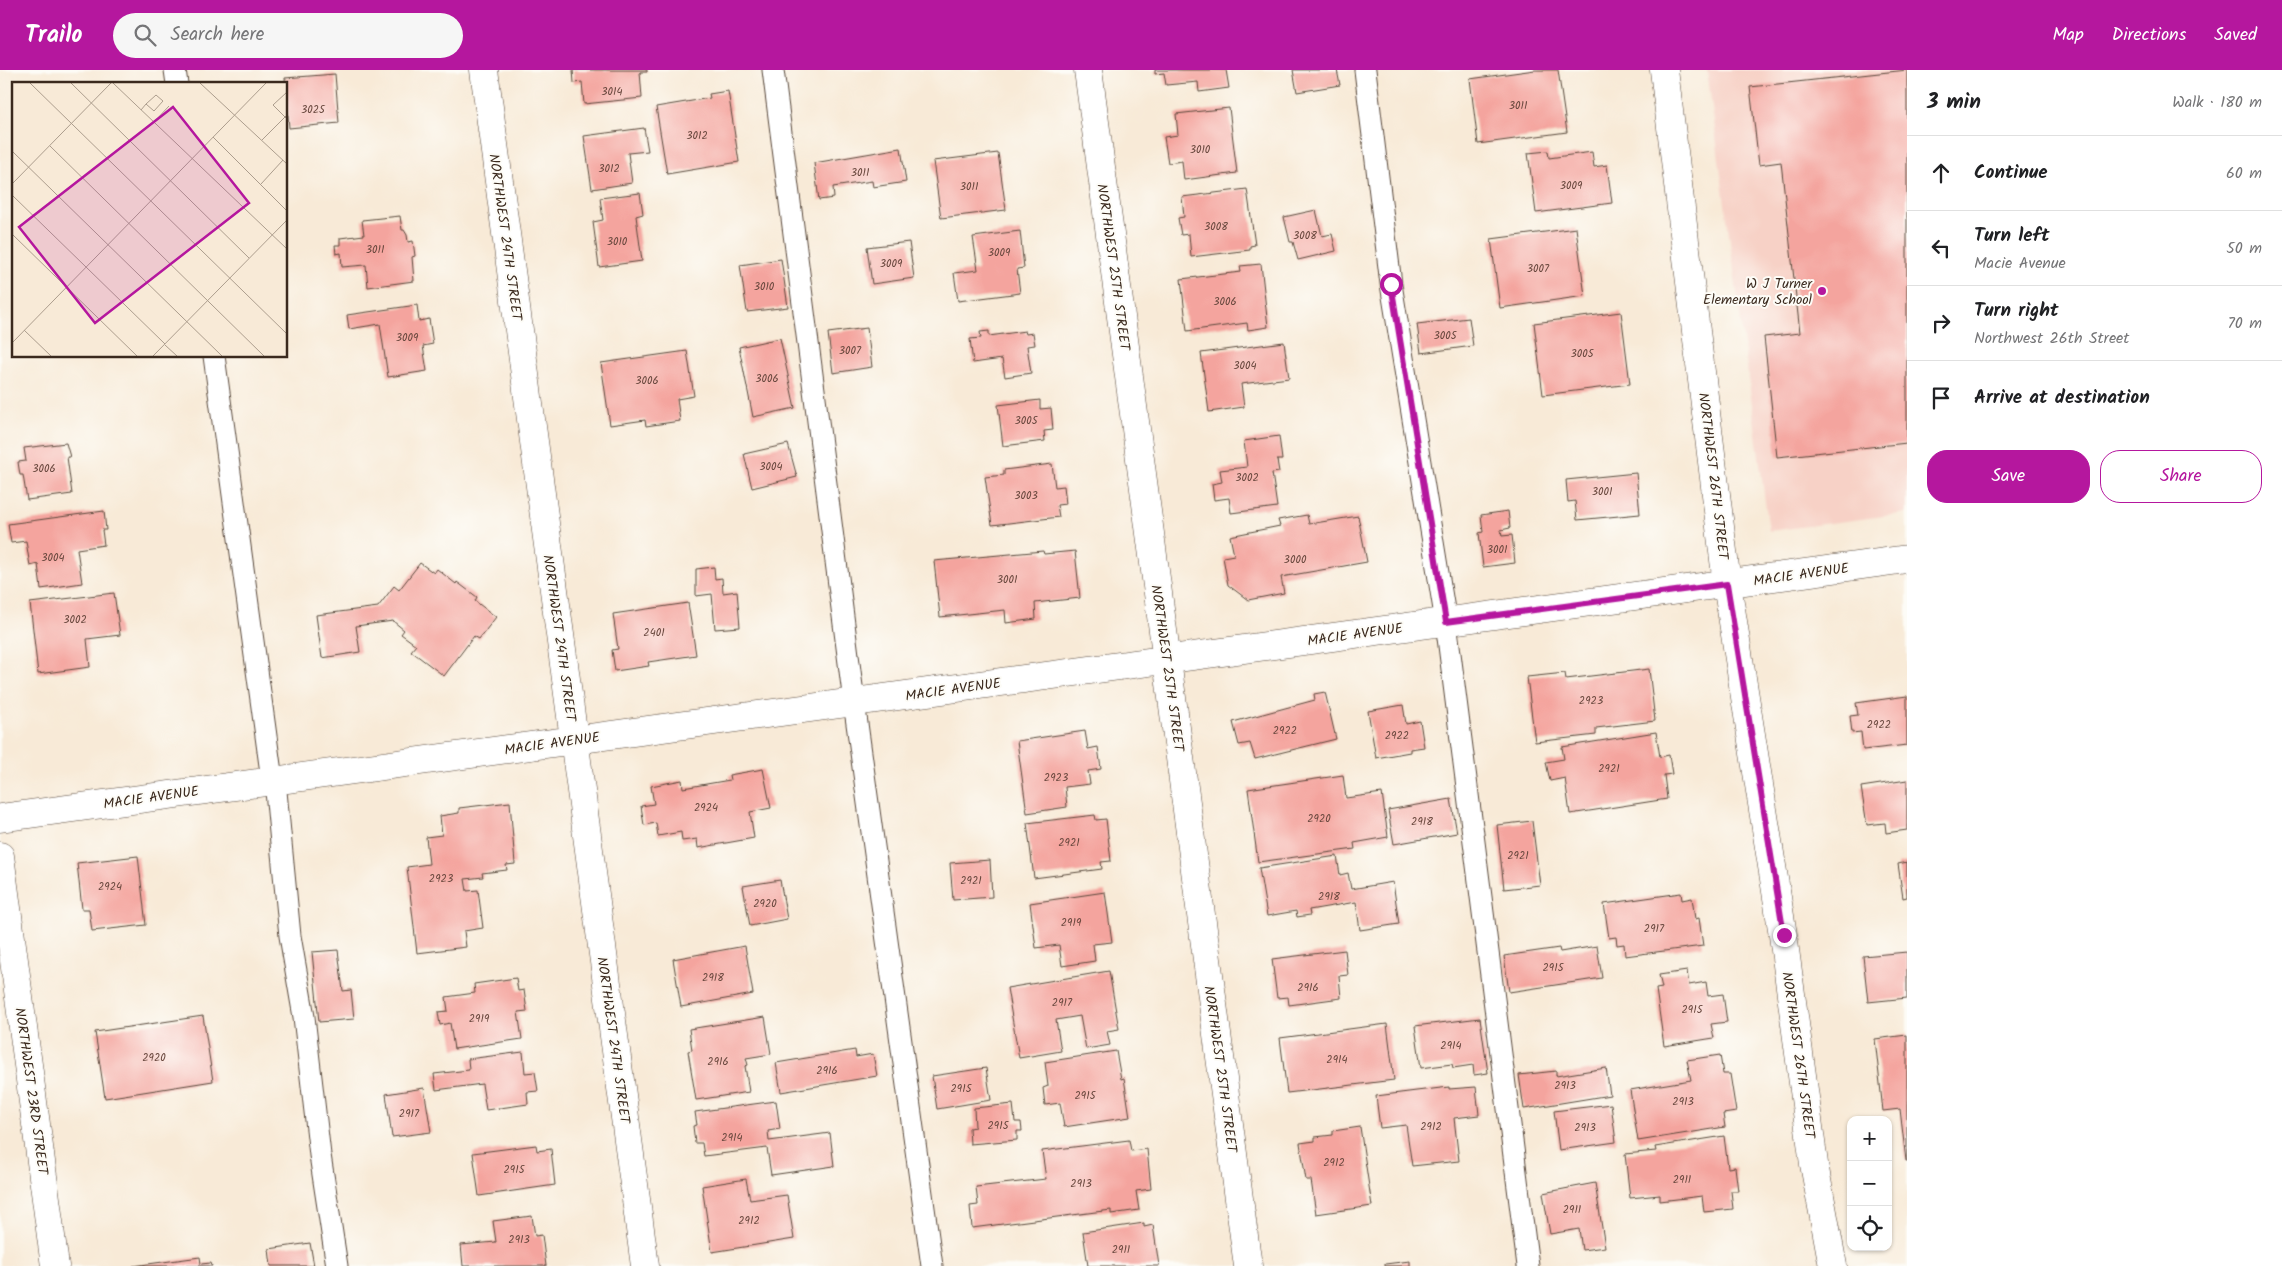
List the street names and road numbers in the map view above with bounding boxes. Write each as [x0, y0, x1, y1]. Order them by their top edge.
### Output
street label: NORTHWEST 24TH STREET [482, 152, 528, 323]
street label: NORTHWEST 25TH STREET [1090, 182, 1136, 353]
street label: NORTHWEST 26TH STREET [1692, 391, 1734, 562]
street label: NORTHWEST 24TH STREET [536, 553, 582, 724]
street label: MACIE AVENUE [1752, 557, 1851, 593]
street label: NORTHWEST 25TH STREET [1144, 583, 1190, 754]
street label: MACIE AVENUE [1306, 617, 1405, 653]
street label: MACIE AVENUE [904, 672, 1003, 708]
street label: MACIE AVENUE [503, 726, 602, 762]
street label: MACIE AVENUE [102, 780, 201, 816]
street label: NORTHWEST 24TH STREET [590, 955, 636, 1126]
street label: NORTHWEST 26TH STREET [1775, 970, 1821, 1141]
street label: NORTHWEST 25TH STREET [1197, 984, 1243, 1155]
street label: NORTHWEST 23RD STREET [8, 1006, 54, 1178]

